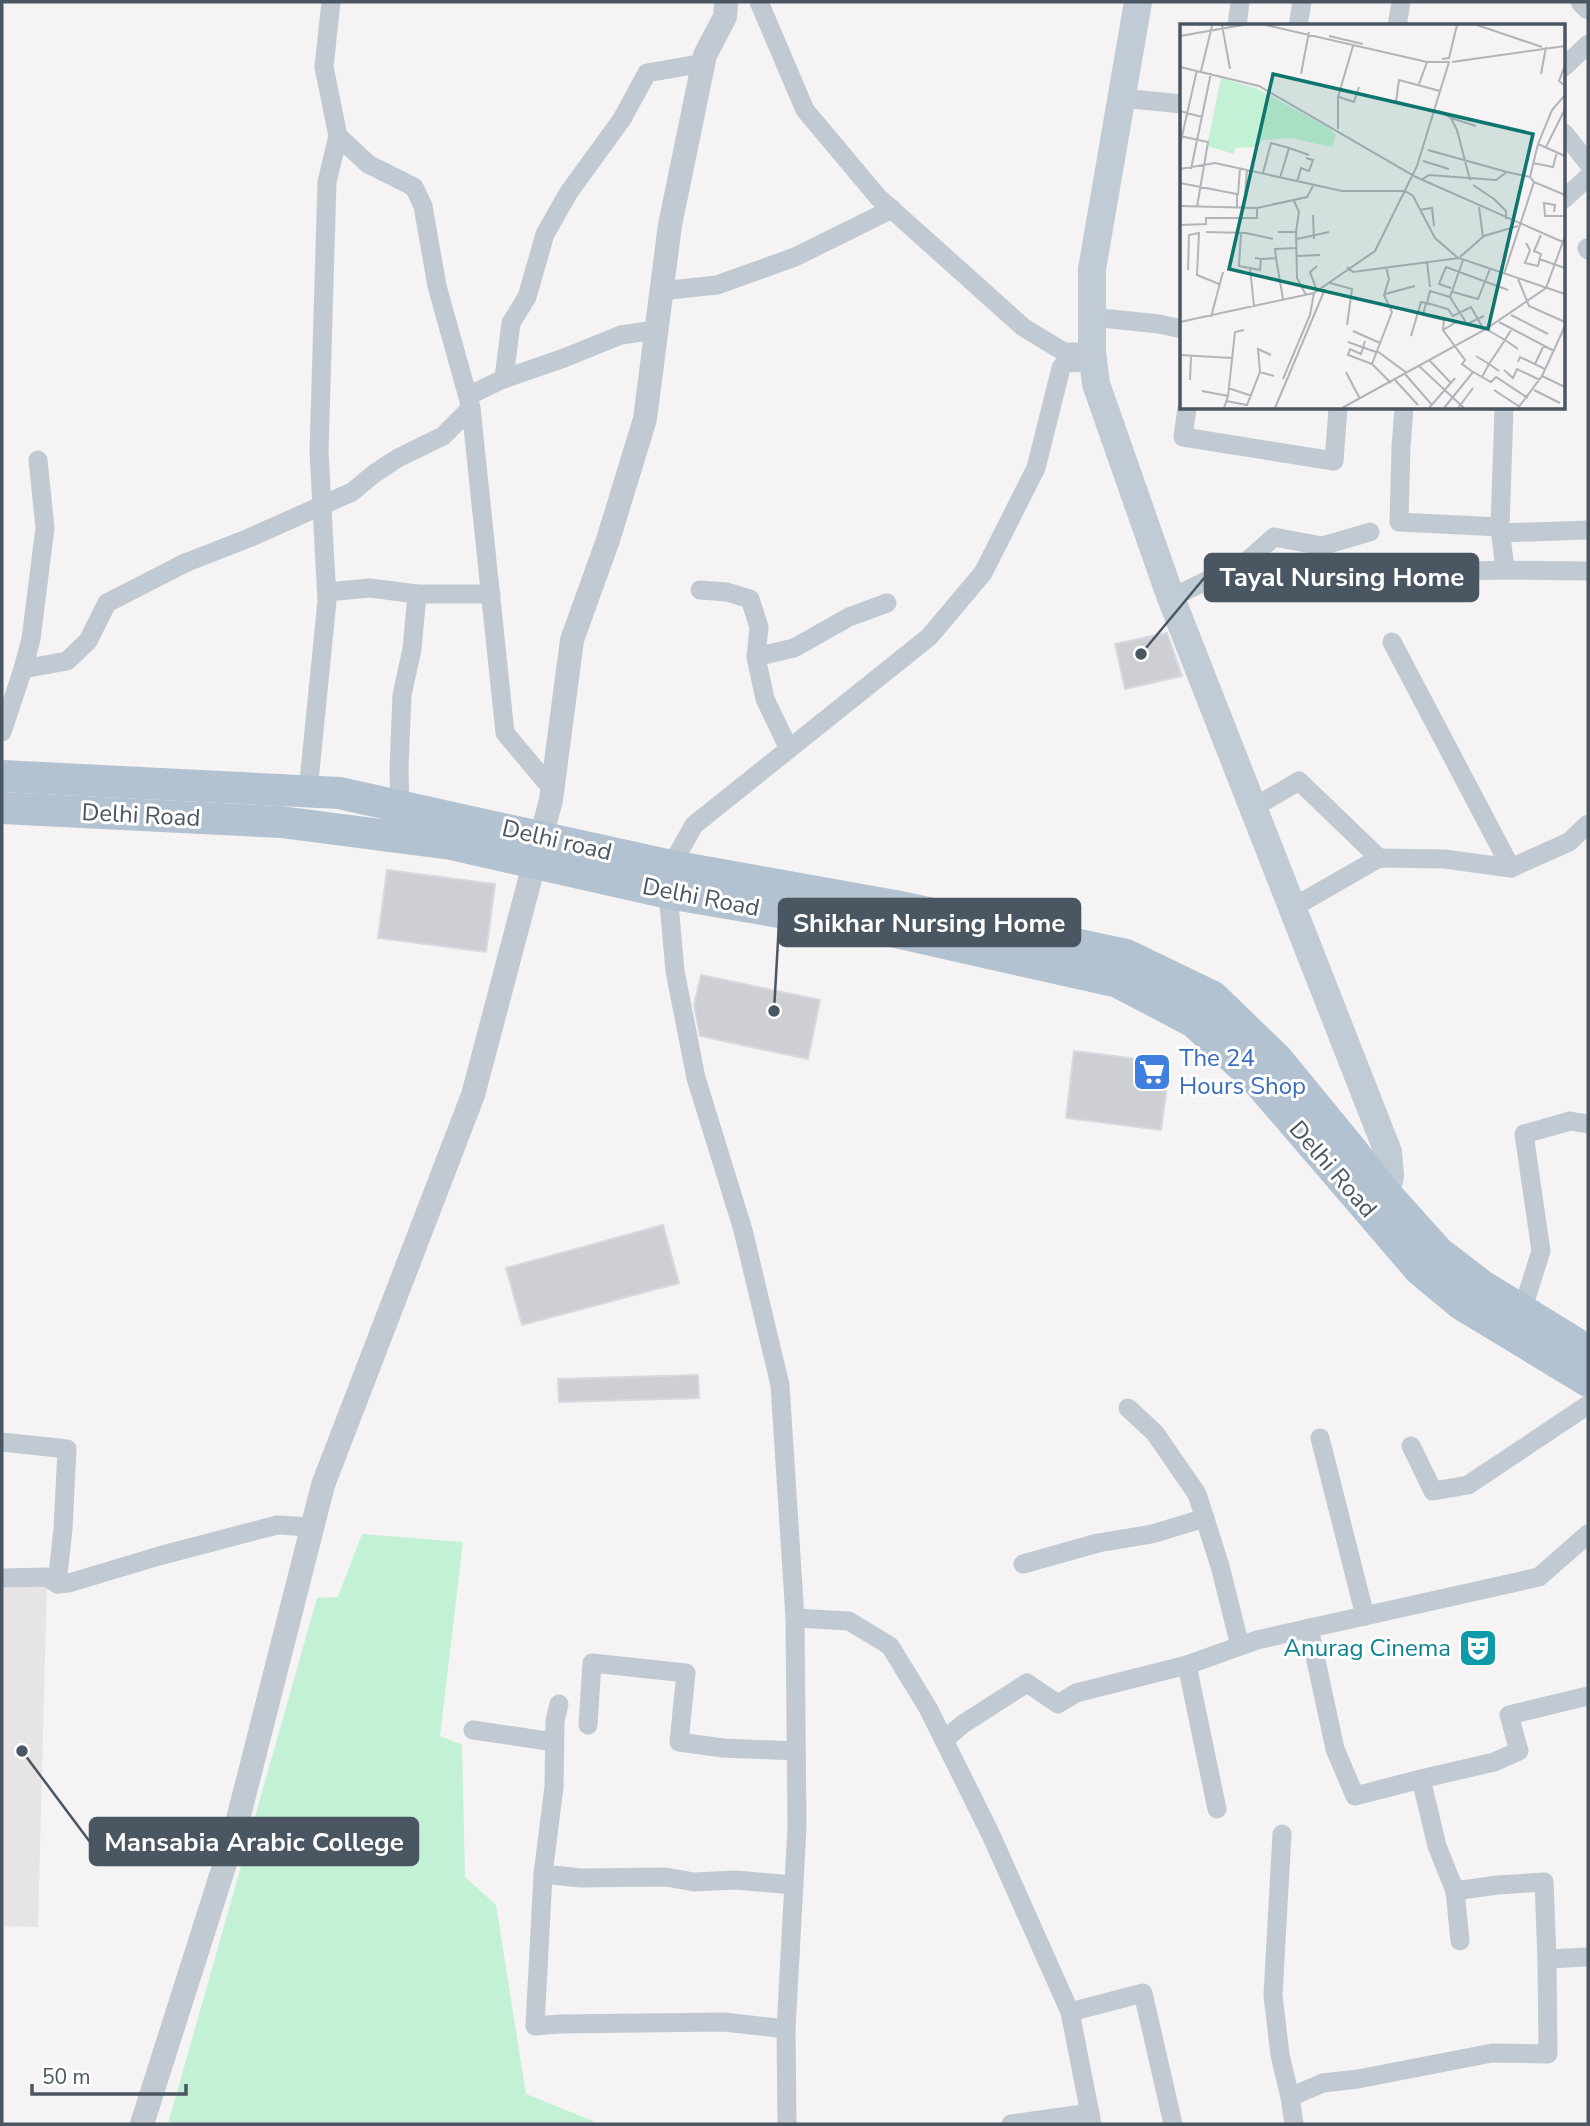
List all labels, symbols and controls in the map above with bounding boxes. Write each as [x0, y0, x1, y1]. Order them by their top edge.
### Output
inset map [1180, 24, 1566, 410]
callout: Tayal Nursing Home [1205, 554, 1478, 601]
text: Tayal Nursing Home [1220, 560, 1464, 595]
street label: Delhi Road [81, 796, 201, 834]
street label: Delhi road [499, 812, 615, 868]
street label: Delhi Road [640, 870, 762, 924]
callout: Shikhar Nursing Home [779, 899, 1080, 946]
text: Shikhar Nursing Home [793, 906, 1065, 941]
place label: The 24 Hours Shop [1179, 1042, 1306, 1102]
supermarket icon: The 24 Hours Shop [1131, 1051, 1173, 1093]
street label: Delhi Road [1282, 1114, 1384, 1224]
theatre icon: Anurag Cinema [1457, 1627, 1499, 1669]
place label: Anurag Cinema [1284, 1632, 1451, 1664]
callout: Mansabia Arabic College [90, 1818, 418, 1865]
text: Mansabia Arabic College [104, 1825, 404, 1860]
scale bar [32, 2052, 186, 2096]
text: 50 m [42, 2063, 91, 2091]

